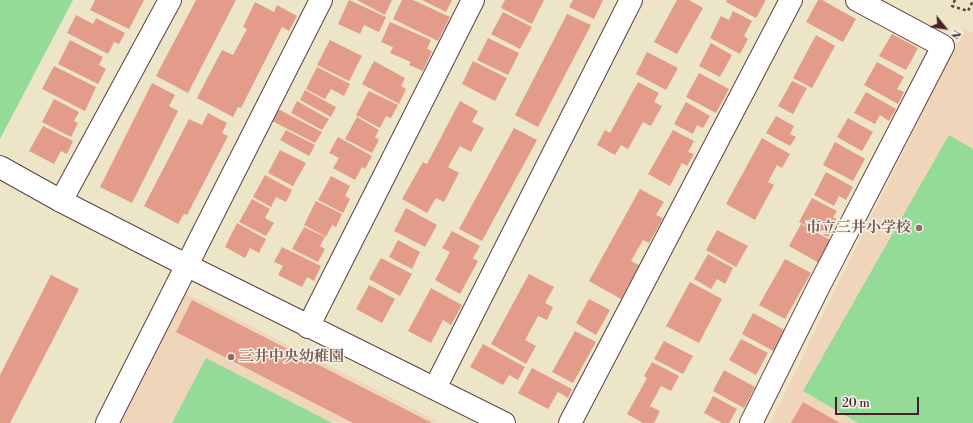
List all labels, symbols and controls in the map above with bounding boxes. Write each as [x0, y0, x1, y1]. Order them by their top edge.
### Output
north arrow [925, 8, 965, 48]
text: N [947, 27, 964, 41]
place label: 市立三井小学校 [806, 219, 911, 237]
marker: 市立三井小学校 [914, 223, 924, 233]
place label: 三井中央幼稚園 [239, 348, 344, 366]
marker: 三井中央幼稚園 [226, 352, 236, 362]
scale bar [837, 389, 921, 415]
text: 20 m [842, 396, 870, 411]

